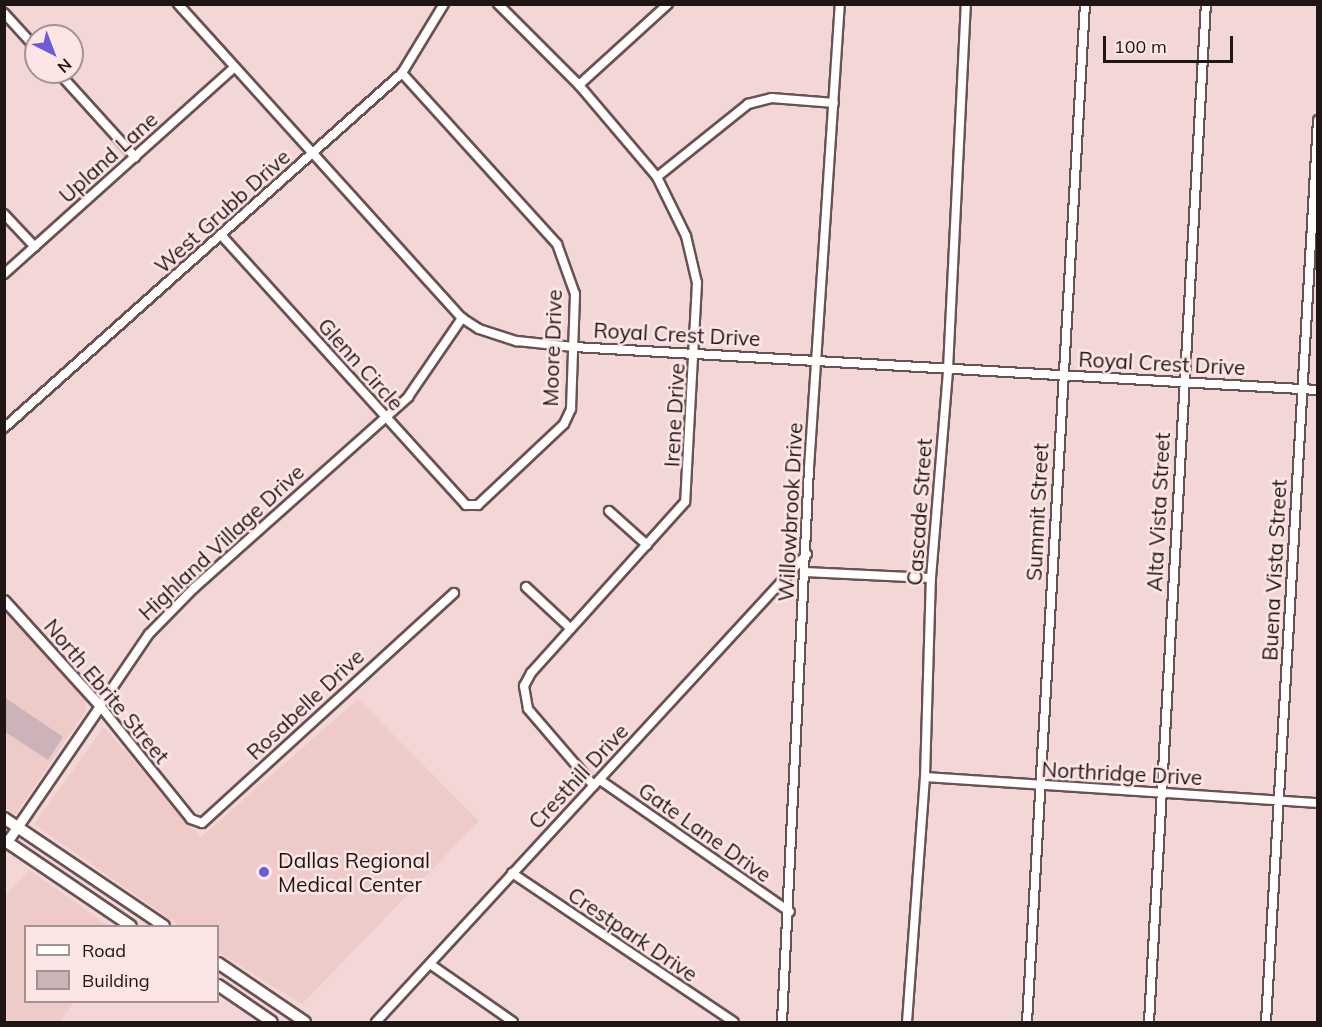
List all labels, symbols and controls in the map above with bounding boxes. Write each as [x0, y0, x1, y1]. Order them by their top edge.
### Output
north arrow [24, 24, 84, 84]
scale bar [1106, 24, 1236, 62]
text: 100 m [1114, 35, 1167, 58]
text: N [54, 54, 76, 77]
street label: Upland Lane [54, 106, 162, 208]
street label: West Grubb Drive [149, 144, 295, 278]
street label: Moore Drive [537, 289, 567, 407]
street label: Glenn Circle [313, 313, 409, 415]
street label: Royal Crest Drive [593, 317, 761, 351]
street label: Royal Crest Drive [1078, 346, 1246, 380]
street label: Irene Drive [659, 362, 689, 468]
street label: Willowbrook Drive [773, 422, 807, 602]
street label: Alta Vista Street [1141, 432, 1175, 592]
street label: Cascade Street [901, 438, 937, 586]
street label: Summit Street [1021, 442, 1053, 582]
street label: Highland Village Drive [133, 459, 309, 625]
street label: Buena Vista Street [1257, 479, 1291, 661]
street label: North Ebrite Street [39, 614, 175, 768]
street label: Rosabelle Drive [241, 643, 369, 765]
street label: Cresthill Drive [523, 718, 633, 834]
street label: Northridge Drive [1041, 756, 1203, 790]
street label: Gate Lane Drive [634, 777, 776, 887]
place label: Dallas Regional Medical Center [278, 847, 430, 897]
marker: Dallas Regional Medical Center [255, 863, 273, 881]
street label: Crestpark Drive [563, 881, 703, 987]
legend [24, 925, 219, 1003]
text: Road [82, 939, 126, 962]
text: Building [82, 969, 150, 992]

